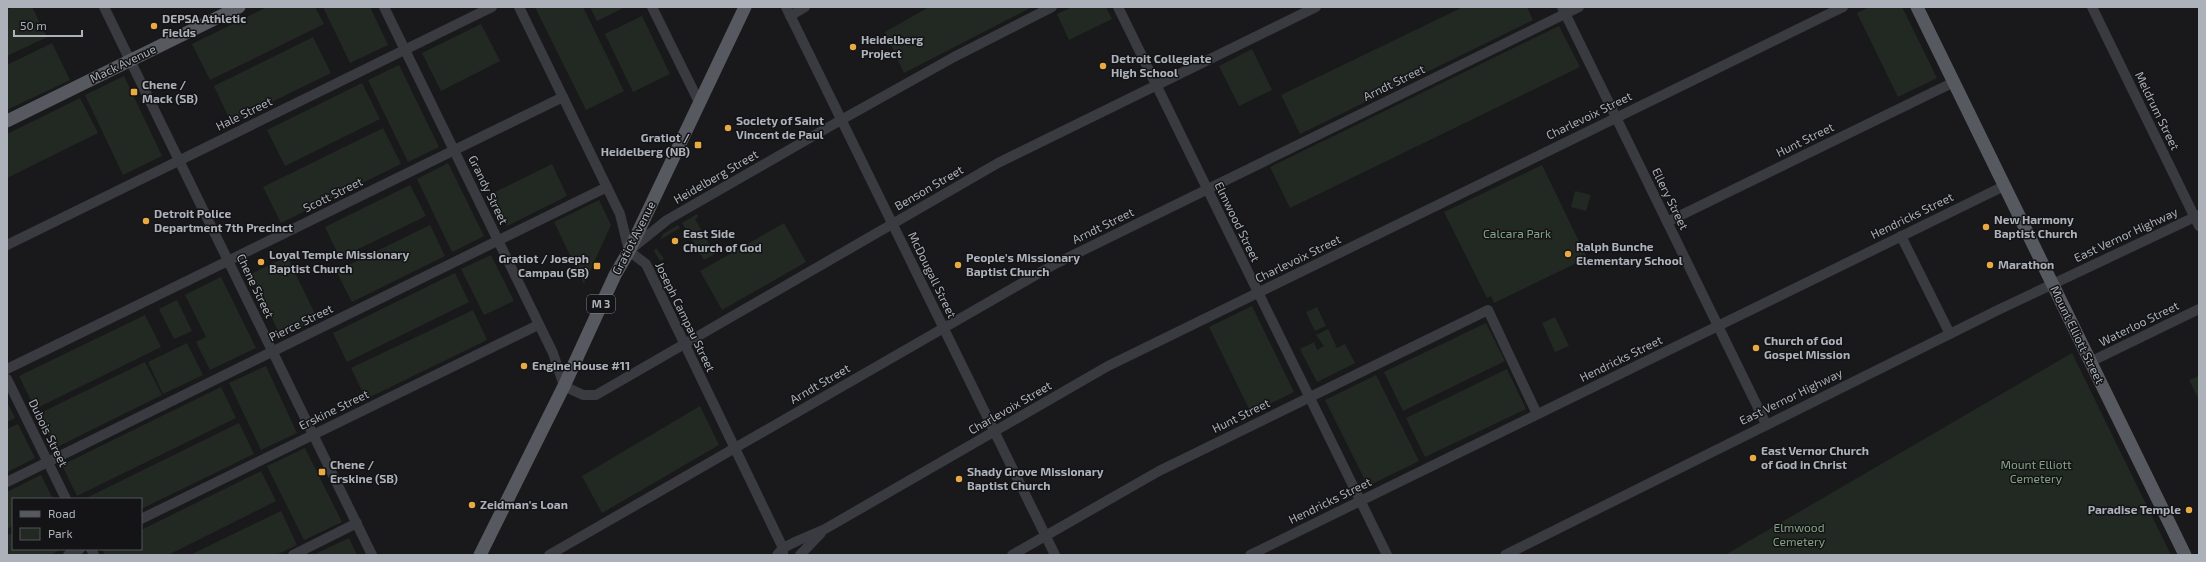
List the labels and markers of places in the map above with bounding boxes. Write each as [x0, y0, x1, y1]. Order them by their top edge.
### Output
place label: DEPSA Athletic Fields [162, 11, 246, 39]
marker: DEPSA Athletic Fields [149, 21, 159, 31]
place label: Heidelberg Project [861, 32, 923, 61]
marker: Heidelberg Project [848, 42, 858, 52]
place label: Detroit Collegiate High School [1111, 51, 1212, 79]
marker: Detroit Collegiate High School [1098, 61, 1108, 71]
place label: Chene / Mack (SB) [142, 77, 198, 105]
marker: Chene / Mack (SB) [129, 87, 139, 97]
place label: Society of Saint Vincent de Paul [736, 113, 824, 141]
marker: Society of Saint Vincent de Paul [723, 123, 733, 133]
place label: Gratiot / Heidelberg (NB) [601, 130, 690, 158]
marker: Gratiot / Heidelberg (NB) [693, 140, 703, 150]
place label: Detroit Police Department 7th Precinct [154, 206, 293, 234]
place label: New Harmony Baptist Church [1994, 212, 2078, 240]
marker: Detroit Police Department 7th Precinct [141, 216, 151, 226]
marker: New Harmony Baptist Church [1981, 222, 1991, 232]
place label: East Side Church of God [683, 226, 762, 254]
marker: East Side Church of God [670, 236, 680, 246]
place label: Ralph Bunche Elementary School [1576, 239, 1683, 268]
place label: Loyal Temple Missionary Baptist Church [269, 247, 409, 275]
marker: Ralph Bunche Elementary School [1563, 249, 1573, 259]
place label: People's Missionary Baptist Church [966, 250, 1080, 278]
place label: Gratiot / Joseph Campau (SB) [498, 251, 589, 279]
marker: Loyal Temple Missionary Baptist Church [256, 257, 266, 267]
place label: Marathon [1998, 257, 2054, 271]
marker: People's Missionary Baptist Church [953, 260, 963, 270]
marker: Marathon [1985, 260, 1995, 270]
marker: Gratiot / Joseph Campau (SB) [592, 261, 602, 271]
place label: Church of God Gospel Mission [1764, 333, 1850, 361]
marker: Church of God Gospel Mission [1751, 343, 1761, 353]
place label: Engine House #11 [532, 358, 630, 372]
marker: Engine House #11 [519, 361, 529, 371]
place label: East Vernor Church of God in Christ [1761, 443, 1869, 471]
marker: East Vernor Church of God in Christ [1748, 453, 1758, 463]
place label: Chene / Erskine (SB) [330, 457, 398, 485]
place label: Shady Grove Missionary Baptist Church [967, 464, 1104, 492]
marker: Chene / Erskine (SB) [317, 467, 327, 477]
marker: Shady Grove Missionary Baptist Church [954, 474, 964, 484]
place label: Zeidman's Loan [480, 497, 568, 511]
marker: Zeidman's Loan [467, 500, 477, 510]
place label: Paradise Temple [2088, 502, 2181, 516]
marker: Paradise Temple [2184, 505, 2194, 515]

